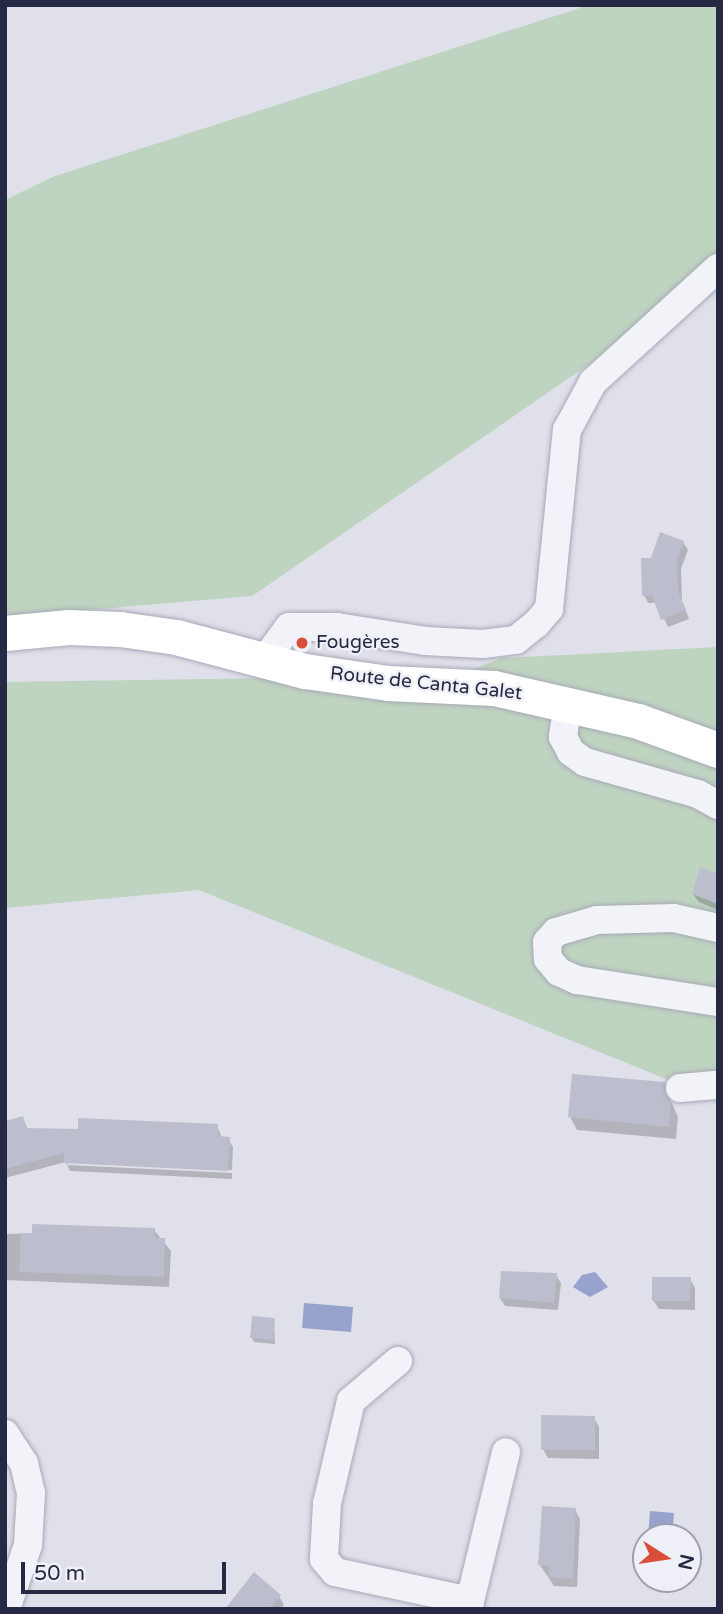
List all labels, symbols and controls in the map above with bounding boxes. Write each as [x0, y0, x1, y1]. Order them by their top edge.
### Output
place label: Fougères [316, 632, 400, 654]
marker: Fougères [294, 635, 310, 651]
street label: Route de Canta Galet [329, 663, 523, 705]
north arrow [632, 1523, 702, 1593]
scale bar [24, 1548, 229, 1592]
text: N [673, 1552, 698, 1572]
text: 50 m [34, 1561, 85, 1586]

